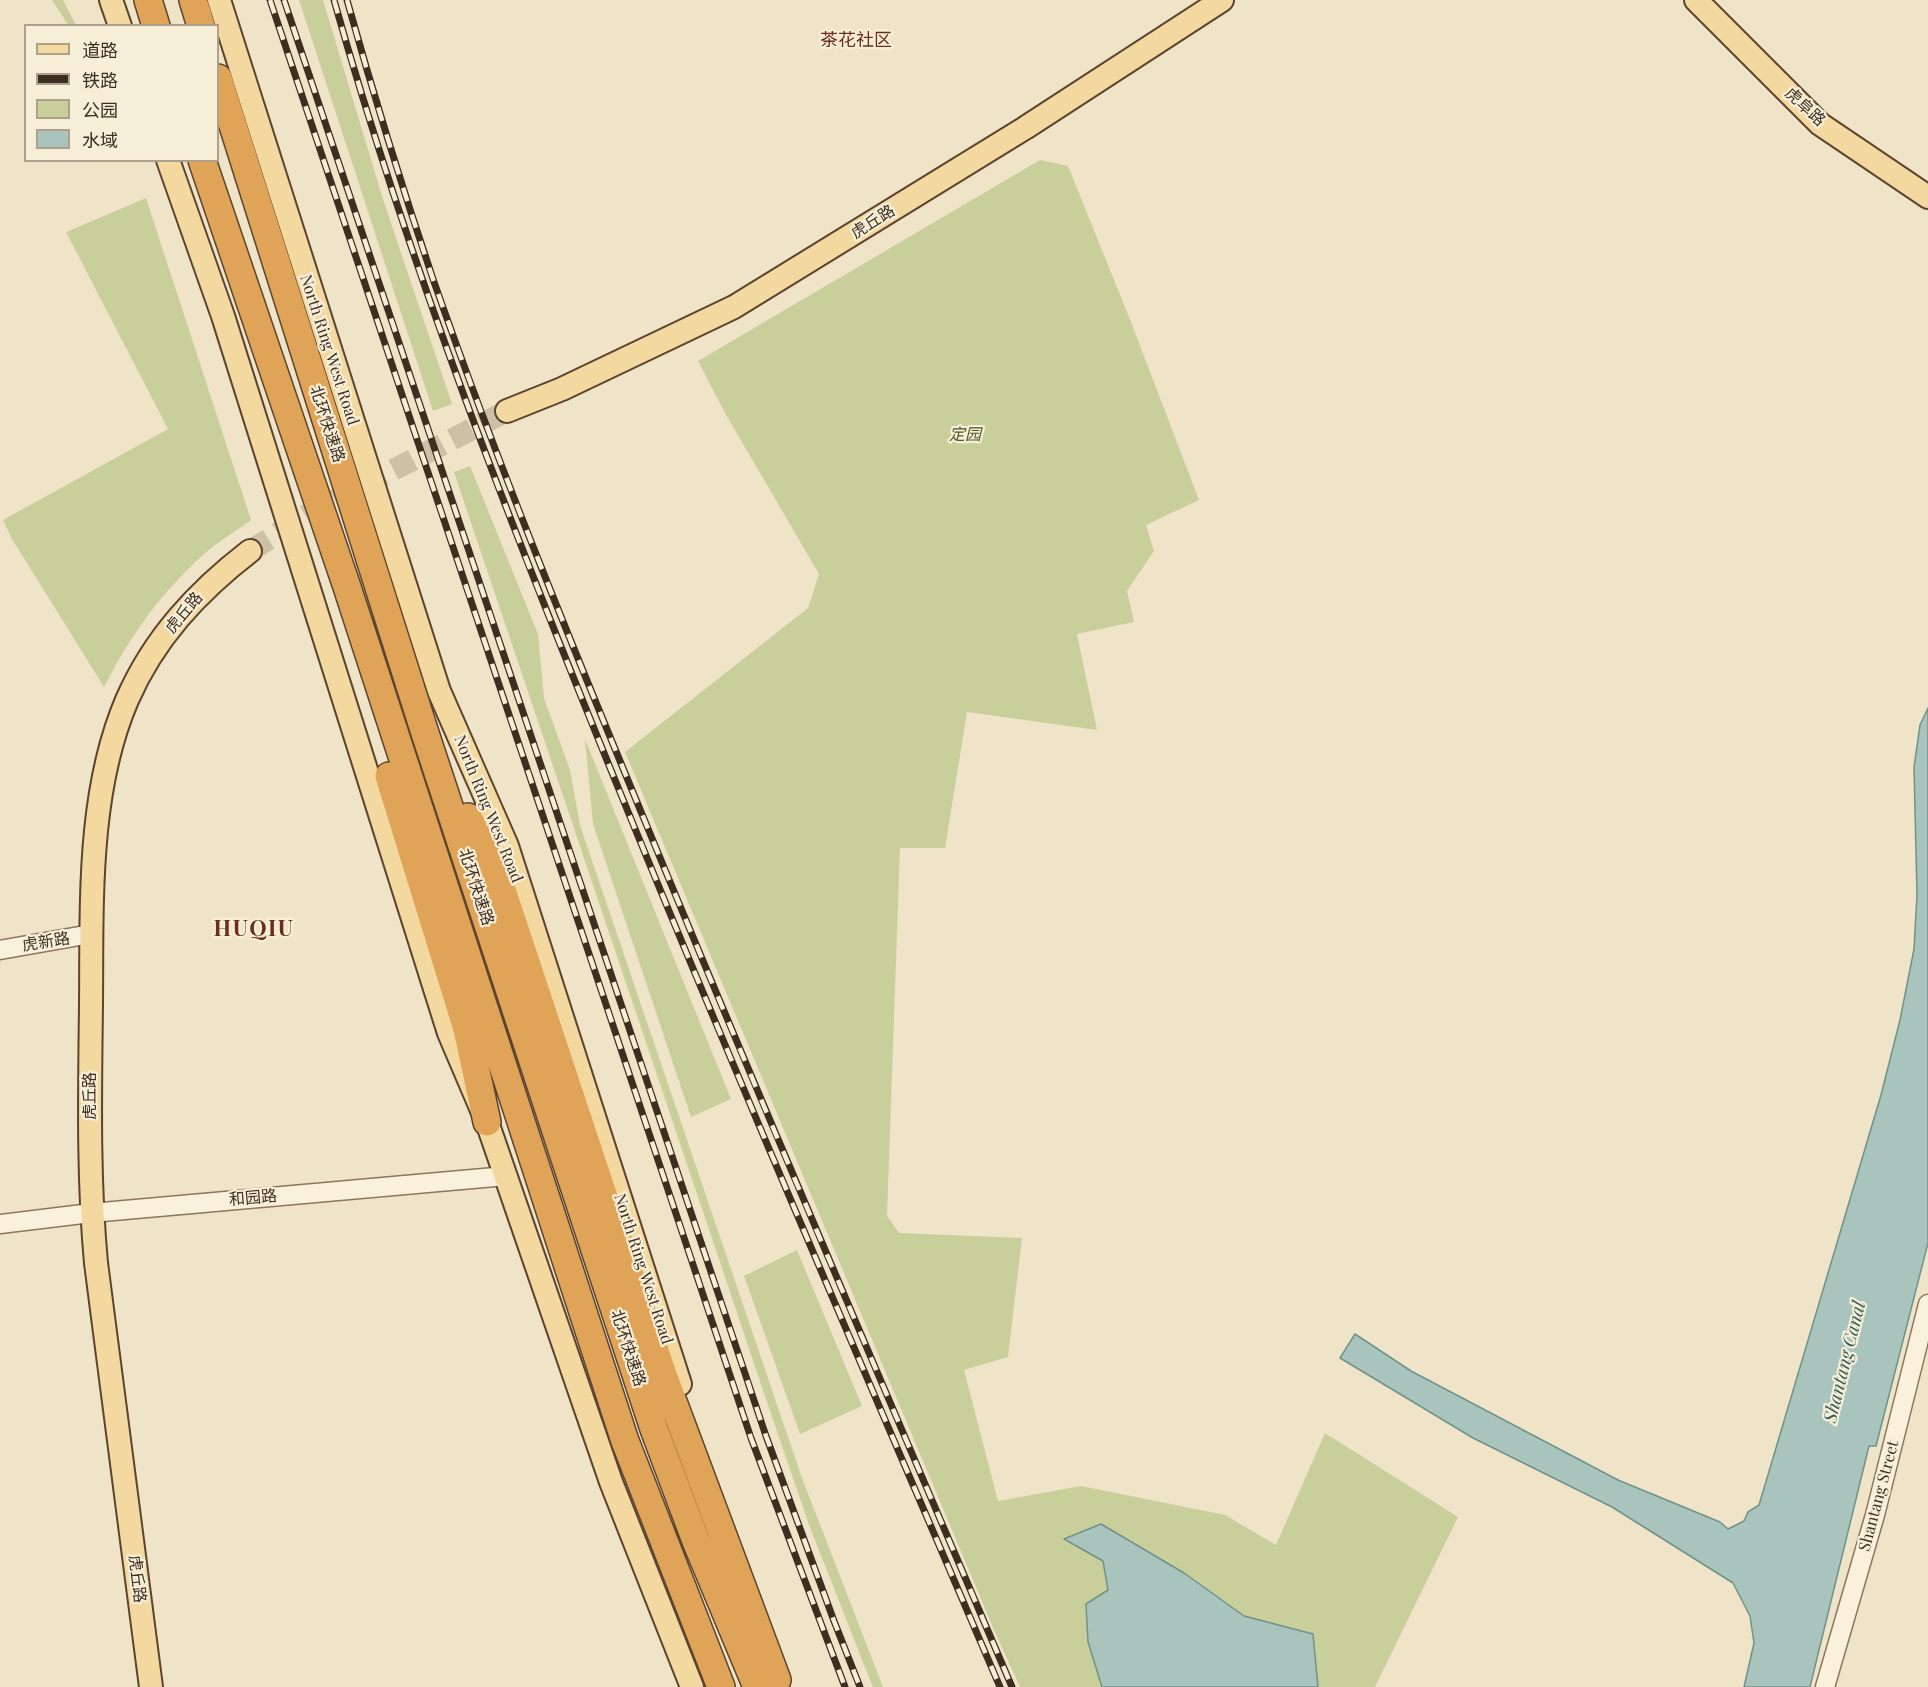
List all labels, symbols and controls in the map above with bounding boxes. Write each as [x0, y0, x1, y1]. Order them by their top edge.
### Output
legend [24, 24, 219, 162]
district label: 茶花社区 [820, 29, 892, 51]
text: 道路 [82, 38, 118, 62]
text: 铁路 [82, 68, 118, 92]
street label: 虎阜路 [1781, 84, 1829, 130]
text: 公园 [82, 98, 118, 122]
text: 水域 [82, 128, 118, 152]
street label: 虎丘路 [848, 201, 898, 243]
street label: North Ring West Road [296, 272, 362, 428]
street label: 北环快速路 [306, 383, 348, 465]
park label: 定园 [949, 425, 981, 445]
street label: 虎丘路 [161, 588, 207, 638]
street label: North Ring West Road [450, 732, 526, 886]
street label: 北环快速路 [455, 846, 497, 928]
district label: HUQIU [214, 916, 294, 942]
street label: 虎新路 [21, 929, 71, 955]
street label: 虎丘路 [80, 1072, 100, 1120]
street label: 和园路 [228, 1186, 278, 1210]
street label: North Ring West Road [610, 1191, 676, 1347]
water label: Shantang Canal [1819, 1299, 1871, 1425]
street label: 北环快速路 [607, 1307, 649, 1389]
street label: Shantang Street [1855, 1438, 1903, 1554]
street label: 虎丘路 [125, 1554, 149, 1604]

